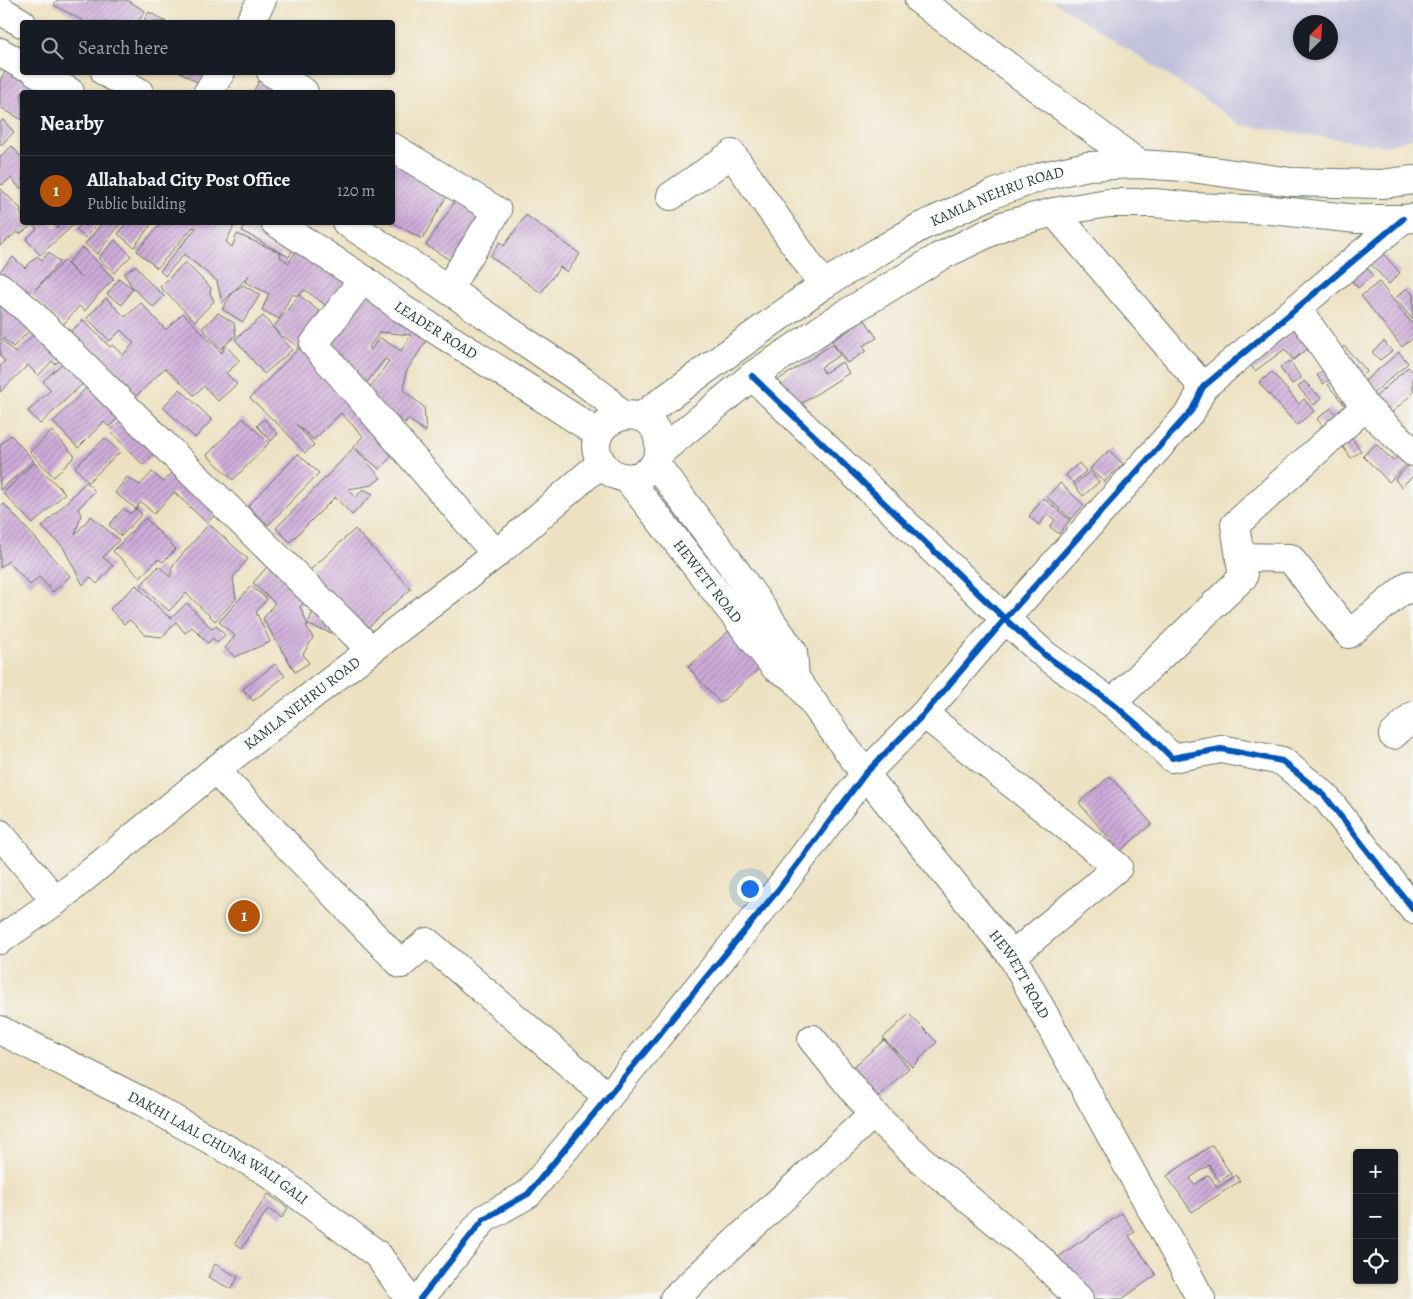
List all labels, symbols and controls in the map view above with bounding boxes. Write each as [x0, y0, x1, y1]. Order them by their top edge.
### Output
north arrow [1293, 15, 1338, 60]
search box [20, 20, 395, 75]
icon: search [38, 34, 66, 62]
text: Search here [78, 35, 168, 61]
text: Nearby [40, 109, 103, 137]
street label: KAMLA NEHRU ROAD [927, 162, 1066, 231]
text: Allahabad City Post Office [87, 167, 290, 193]
text: 1 [53, 180, 59, 202]
text: 120 m [337, 180, 375, 202]
text: Public building [87, 193, 186, 215]
street label: LEADER ROAD [390, 296, 481, 364]
street label: HEWETT ROAD [669, 535, 747, 627]
street label: KAMLA NEHRU ROAD [240, 652, 364, 754]
your location [737, 876, 763, 902]
pin: 1 [228, 897, 260, 935]
street label: HEWETT ROAD [985, 925, 1055, 1022]
street label: DAKHI LAAL CHUNA WALI GALI [125, 1086, 312, 1209]
map controls [1353, 1149, 1398, 1284]
button: + [1353, 1149, 1398, 1194]
button: − [1353, 1194, 1398, 1239]
button: locate [1353, 1239, 1398, 1284]

